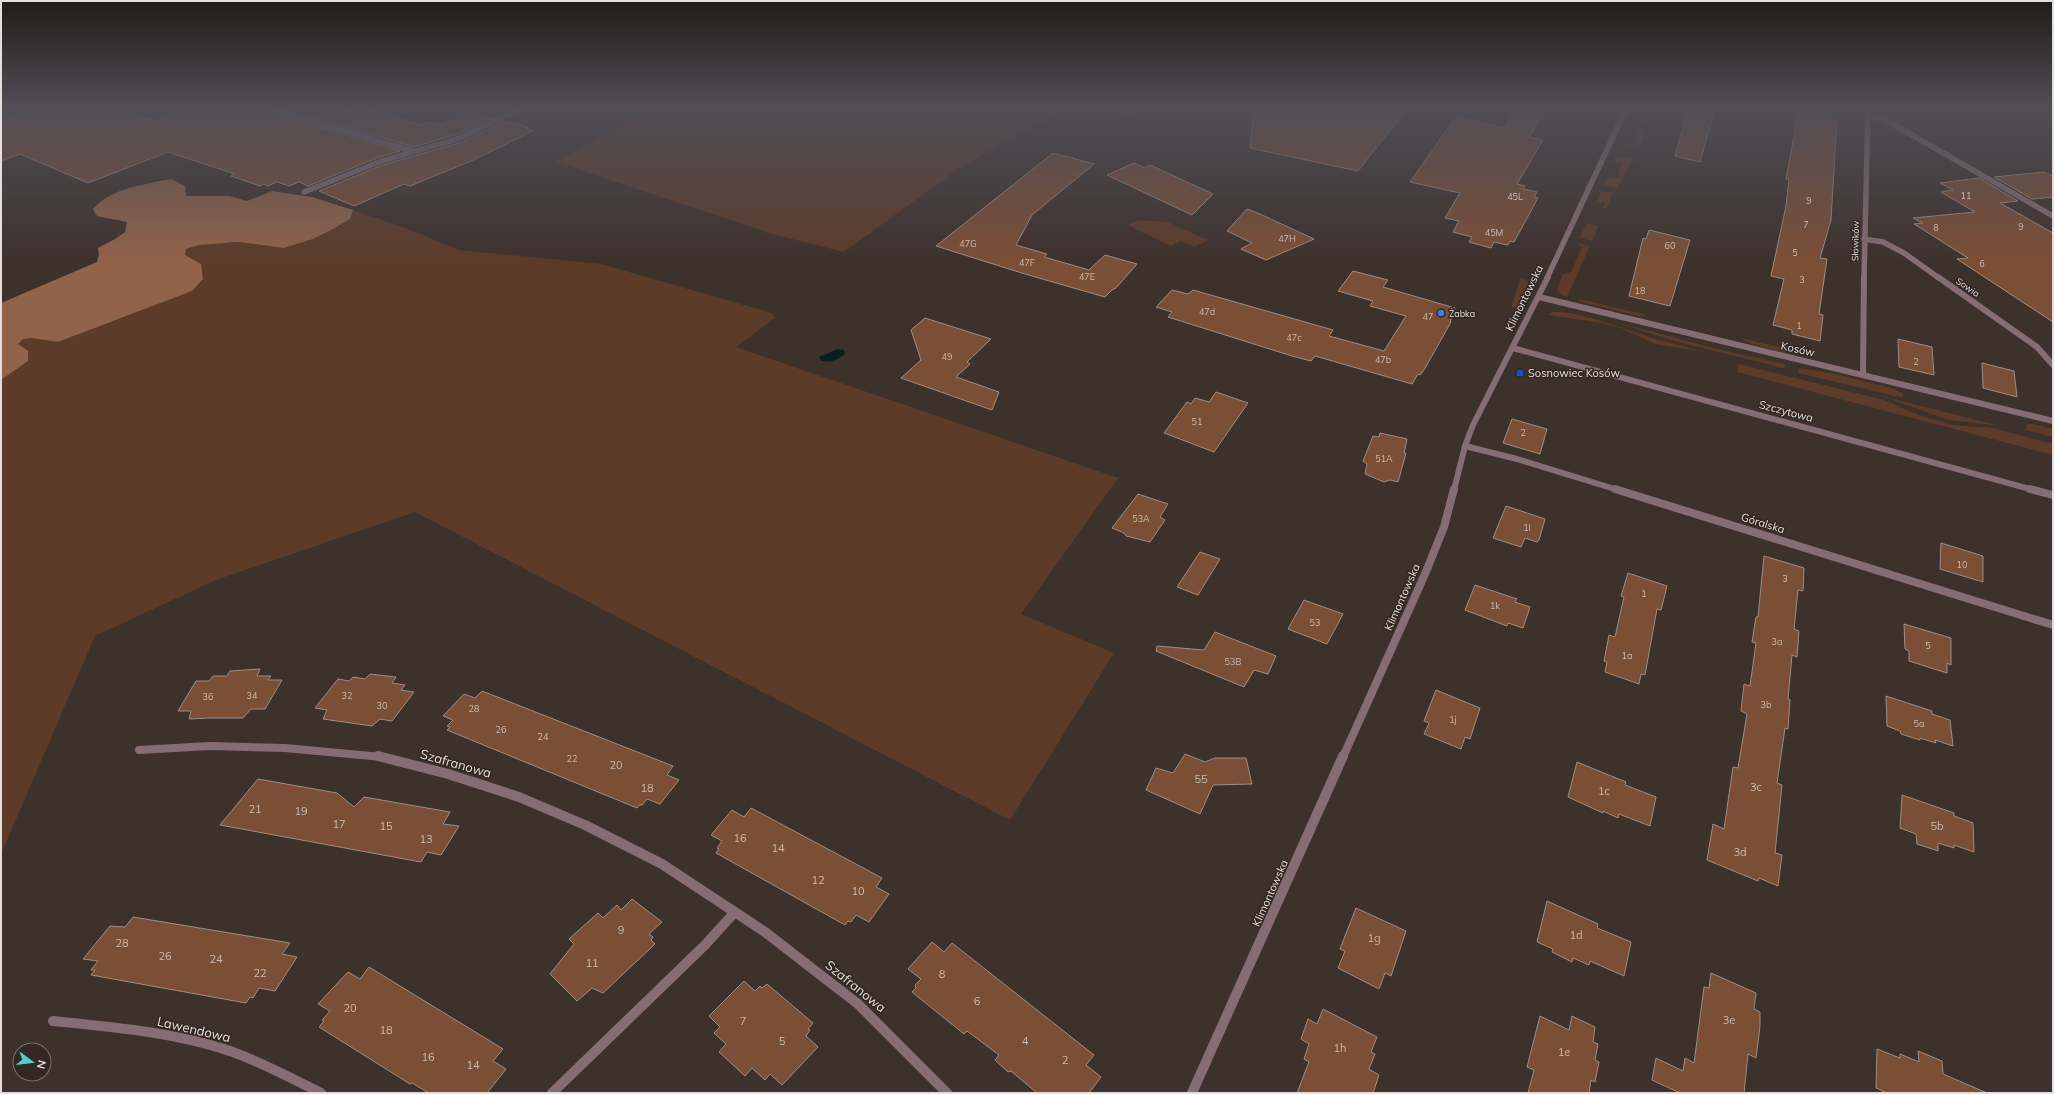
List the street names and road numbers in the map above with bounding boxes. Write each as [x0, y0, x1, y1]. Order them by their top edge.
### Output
street label: Słowików [1849, 221, 1861, 261]
street label: Klimontowska [1502, 263, 1546, 333]
street label: Sowia [1954, 275, 1982, 299]
street label: Kosów [1780, 339, 1817, 360]
street label: Szczytowa [1757, 397, 1815, 425]
street label: Góralska [1739, 510, 1787, 536]
street label: Klimontowska [1381, 561, 1423, 633]
street label: Szafranowa [419, 745, 493, 781]
street label: Klimontowska [1249, 857, 1291, 929]
street label: Szafranowa [822, 957, 890, 1015]
street label: Lawendowa [156, 1013, 232, 1045]

